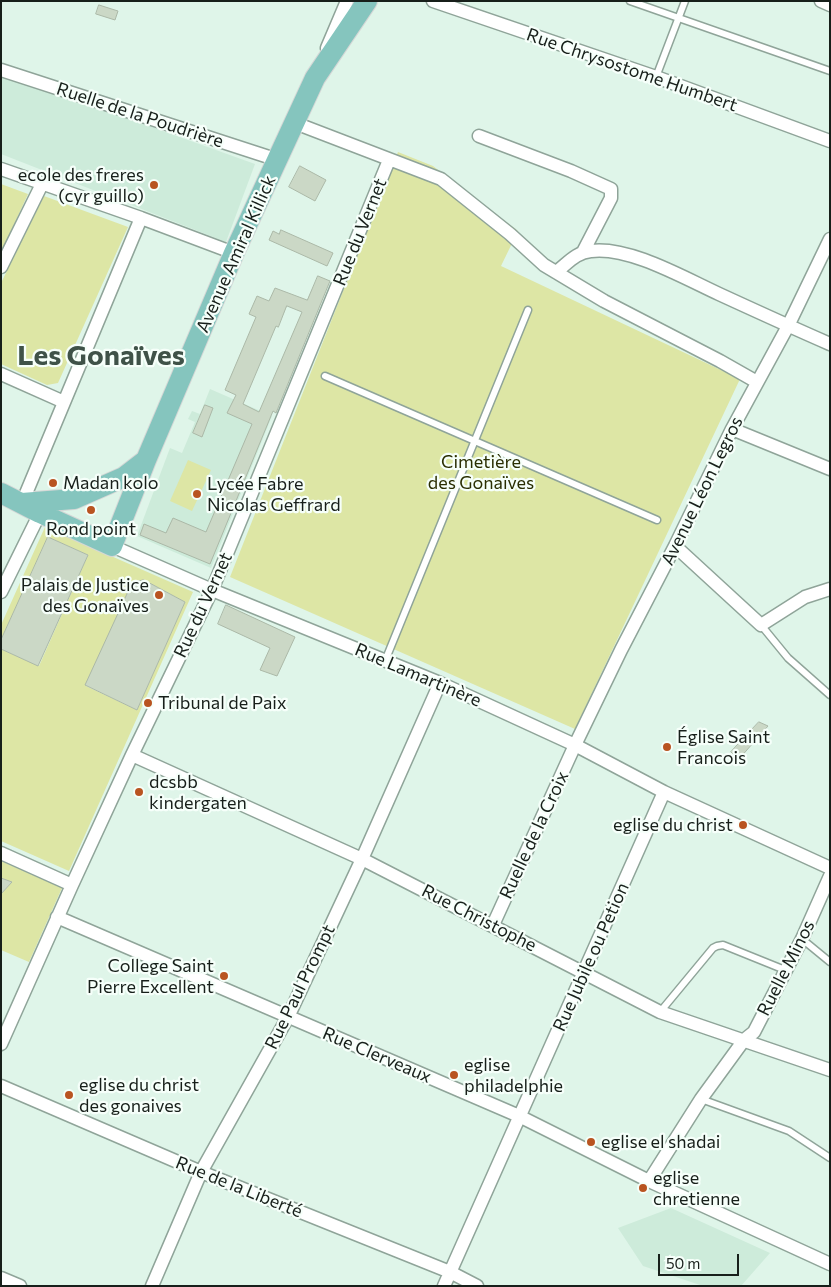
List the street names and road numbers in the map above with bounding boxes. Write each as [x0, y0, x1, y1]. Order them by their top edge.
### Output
street label: Rue Chrysostome Humbert [524, 24, 740, 116]
street label: Ruelle de la Poudrière [54, 78, 226, 152]
street label: Avenue Amiral Killick [192, 172, 280, 336]
street label: Rue du Vernet [329, 175, 391, 289]
street label: Avenue Léon Legros [657, 413, 747, 569]
street label: Rue du Vernet [169, 549, 237, 661]
street label: Rue Lamartinère [352, 639, 484, 711]
street label: Ruelle de la Croix [495, 768, 573, 902]
street label: Rue Jubile ou Petion [548, 879, 634, 1035]
street label: Rue Christophe [418, 880, 540, 956]
street label: Ruelle Minos [753, 917, 819, 1019]
street label: Rue Paul Prompt [260, 921, 340, 1053]
street label: Rue Clerveaux [319, 1022, 435, 1088]
street label: Rue de la Liberté [172, 1152, 306, 1222]

